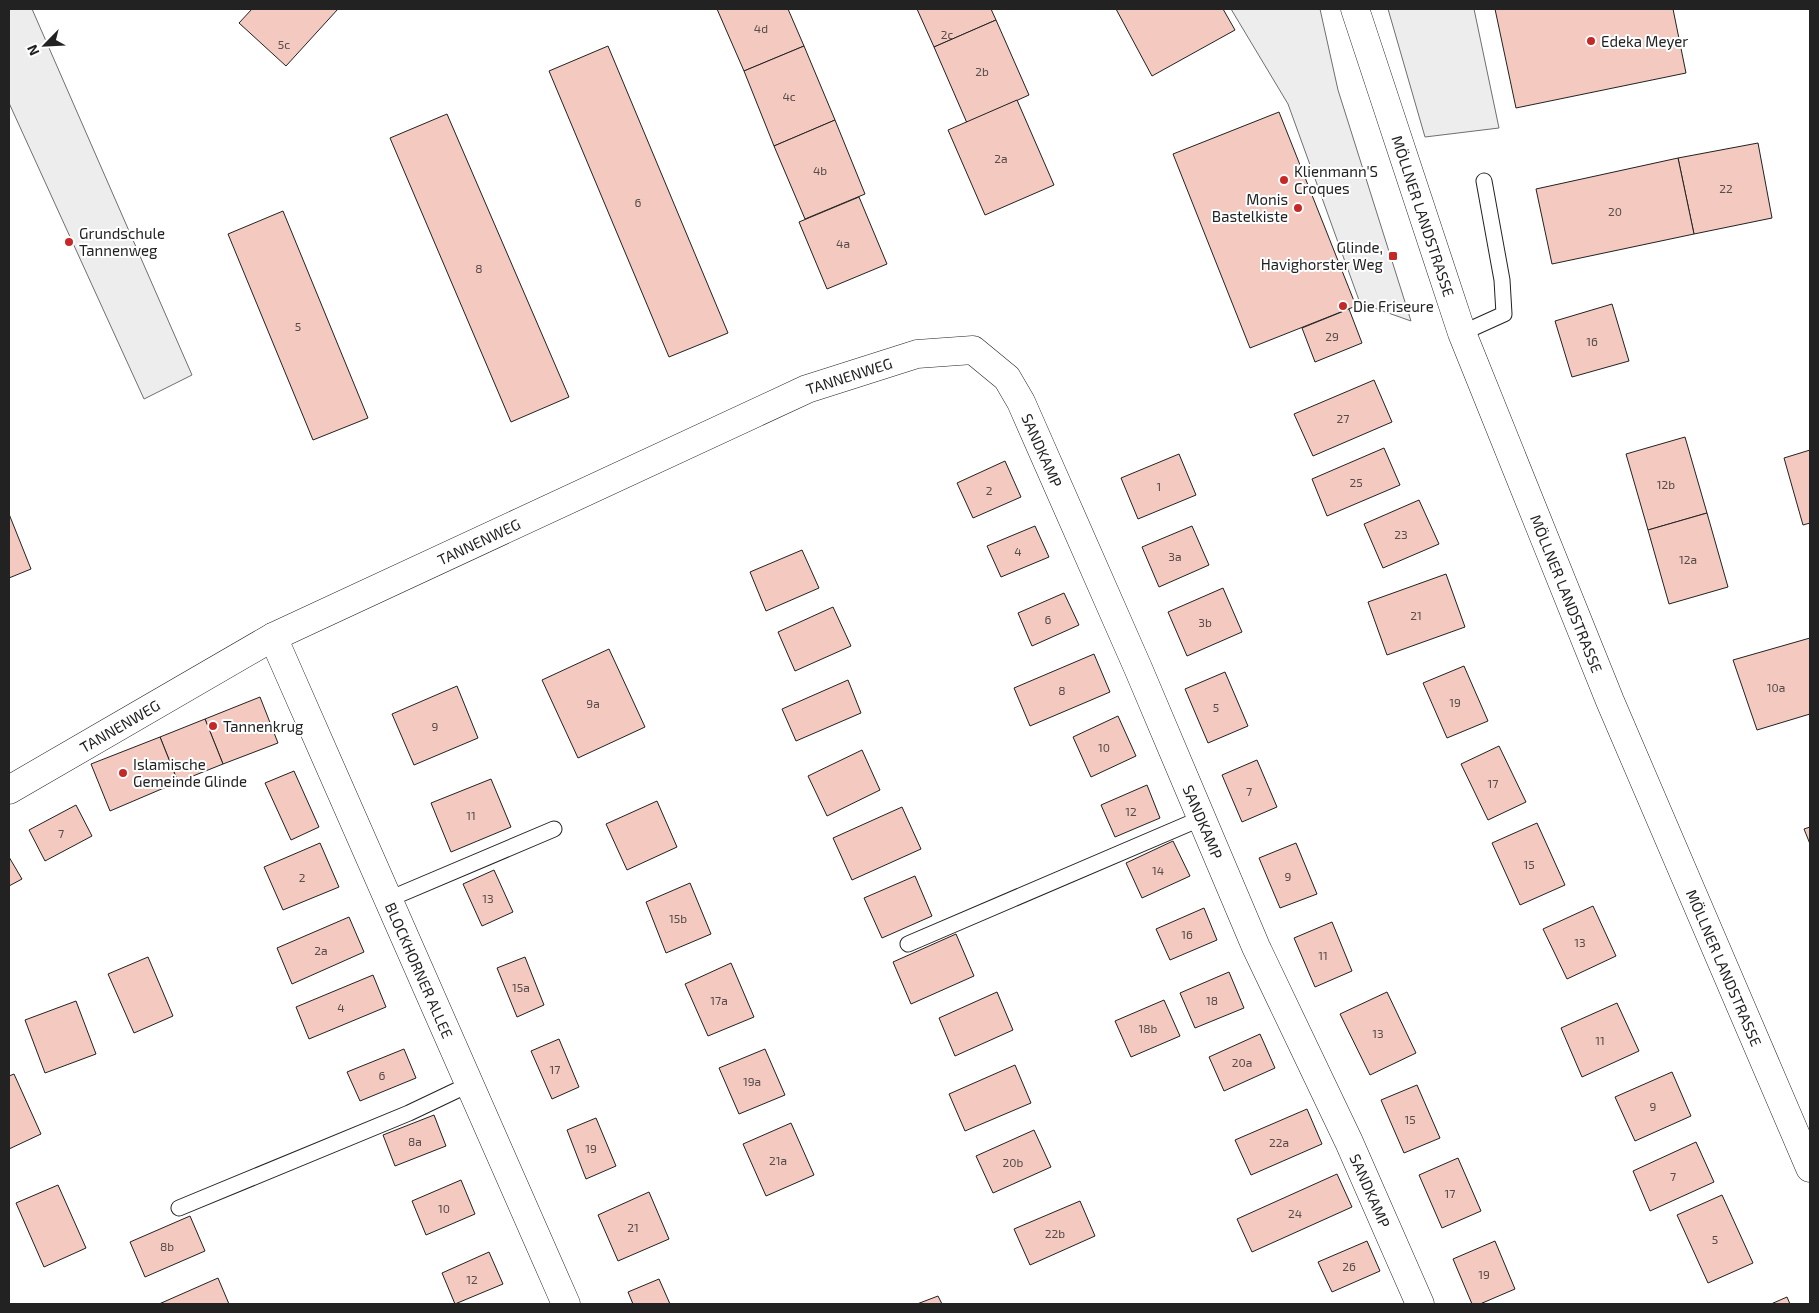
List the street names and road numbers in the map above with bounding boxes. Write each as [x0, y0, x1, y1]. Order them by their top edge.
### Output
street label: MÖLLNER LANDSTRASSE [1388, 133, 1458, 299]
street label: TANNENWEG [804, 354, 894, 398]
street label: SANDKAMP [1018, 411, 1066, 490]
street label: MÖLLNER LANDSTRASSE [1527, 512, 1607, 675]
street label: TANNENWEG [434, 514, 523, 568]
street label: TANNENWEG [77, 696, 163, 756]
street label: SANDKAMP [1179, 782, 1227, 862]
street label: MÖLLNER LANDSTRASSE [1683, 887, 1766, 1049]
street label: BLOCKHORNER ALLEE [382, 900, 457, 1041]
street label: SANDKAMP [1346, 1151, 1394, 1230]

